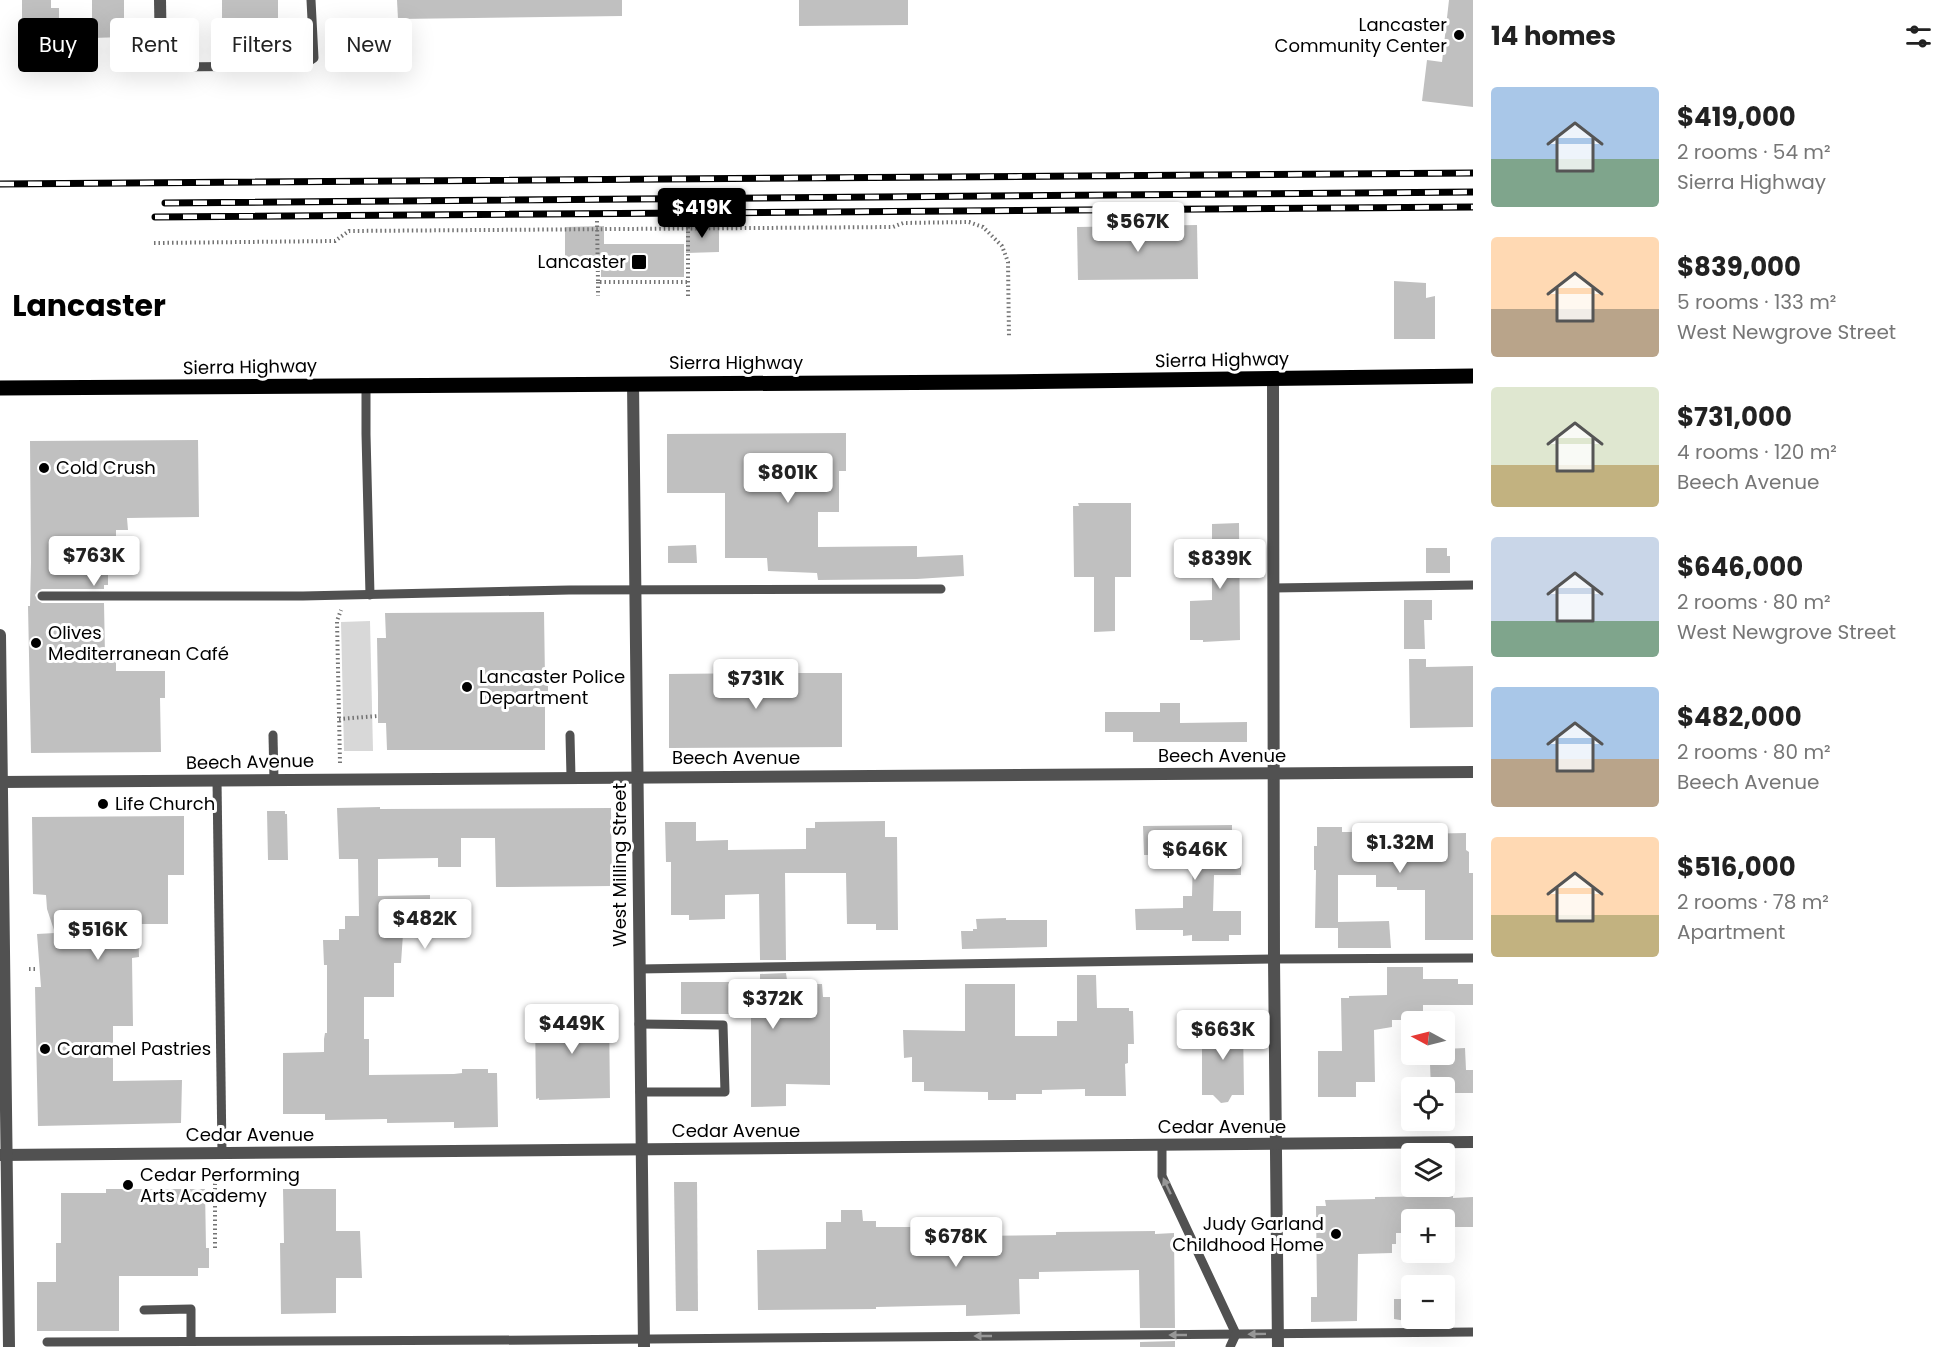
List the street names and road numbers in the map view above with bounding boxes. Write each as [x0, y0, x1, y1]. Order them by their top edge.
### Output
street label: Sierra Highway [1155, 346, 1289, 373]
street label: Sierra Highway [669, 350, 803, 375]
street label: Sierra Highway [183, 353, 317, 380]
street label: Beech Avenue [1158, 743, 1286, 768]
street label: Beech Avenue [672, 745, 800, 770]
street label: Beech Avenue [186, 748, 314, 775]
street label: West Milling Street [607, 783, 632, 947]
street label: Cedar Avenue [1158, 1114, 1286, 1139]
street label: Cedar Avenue [672, 1118, 800, 1143]
street label: Cedar Avenue [186, 1122, 314, 1147]

